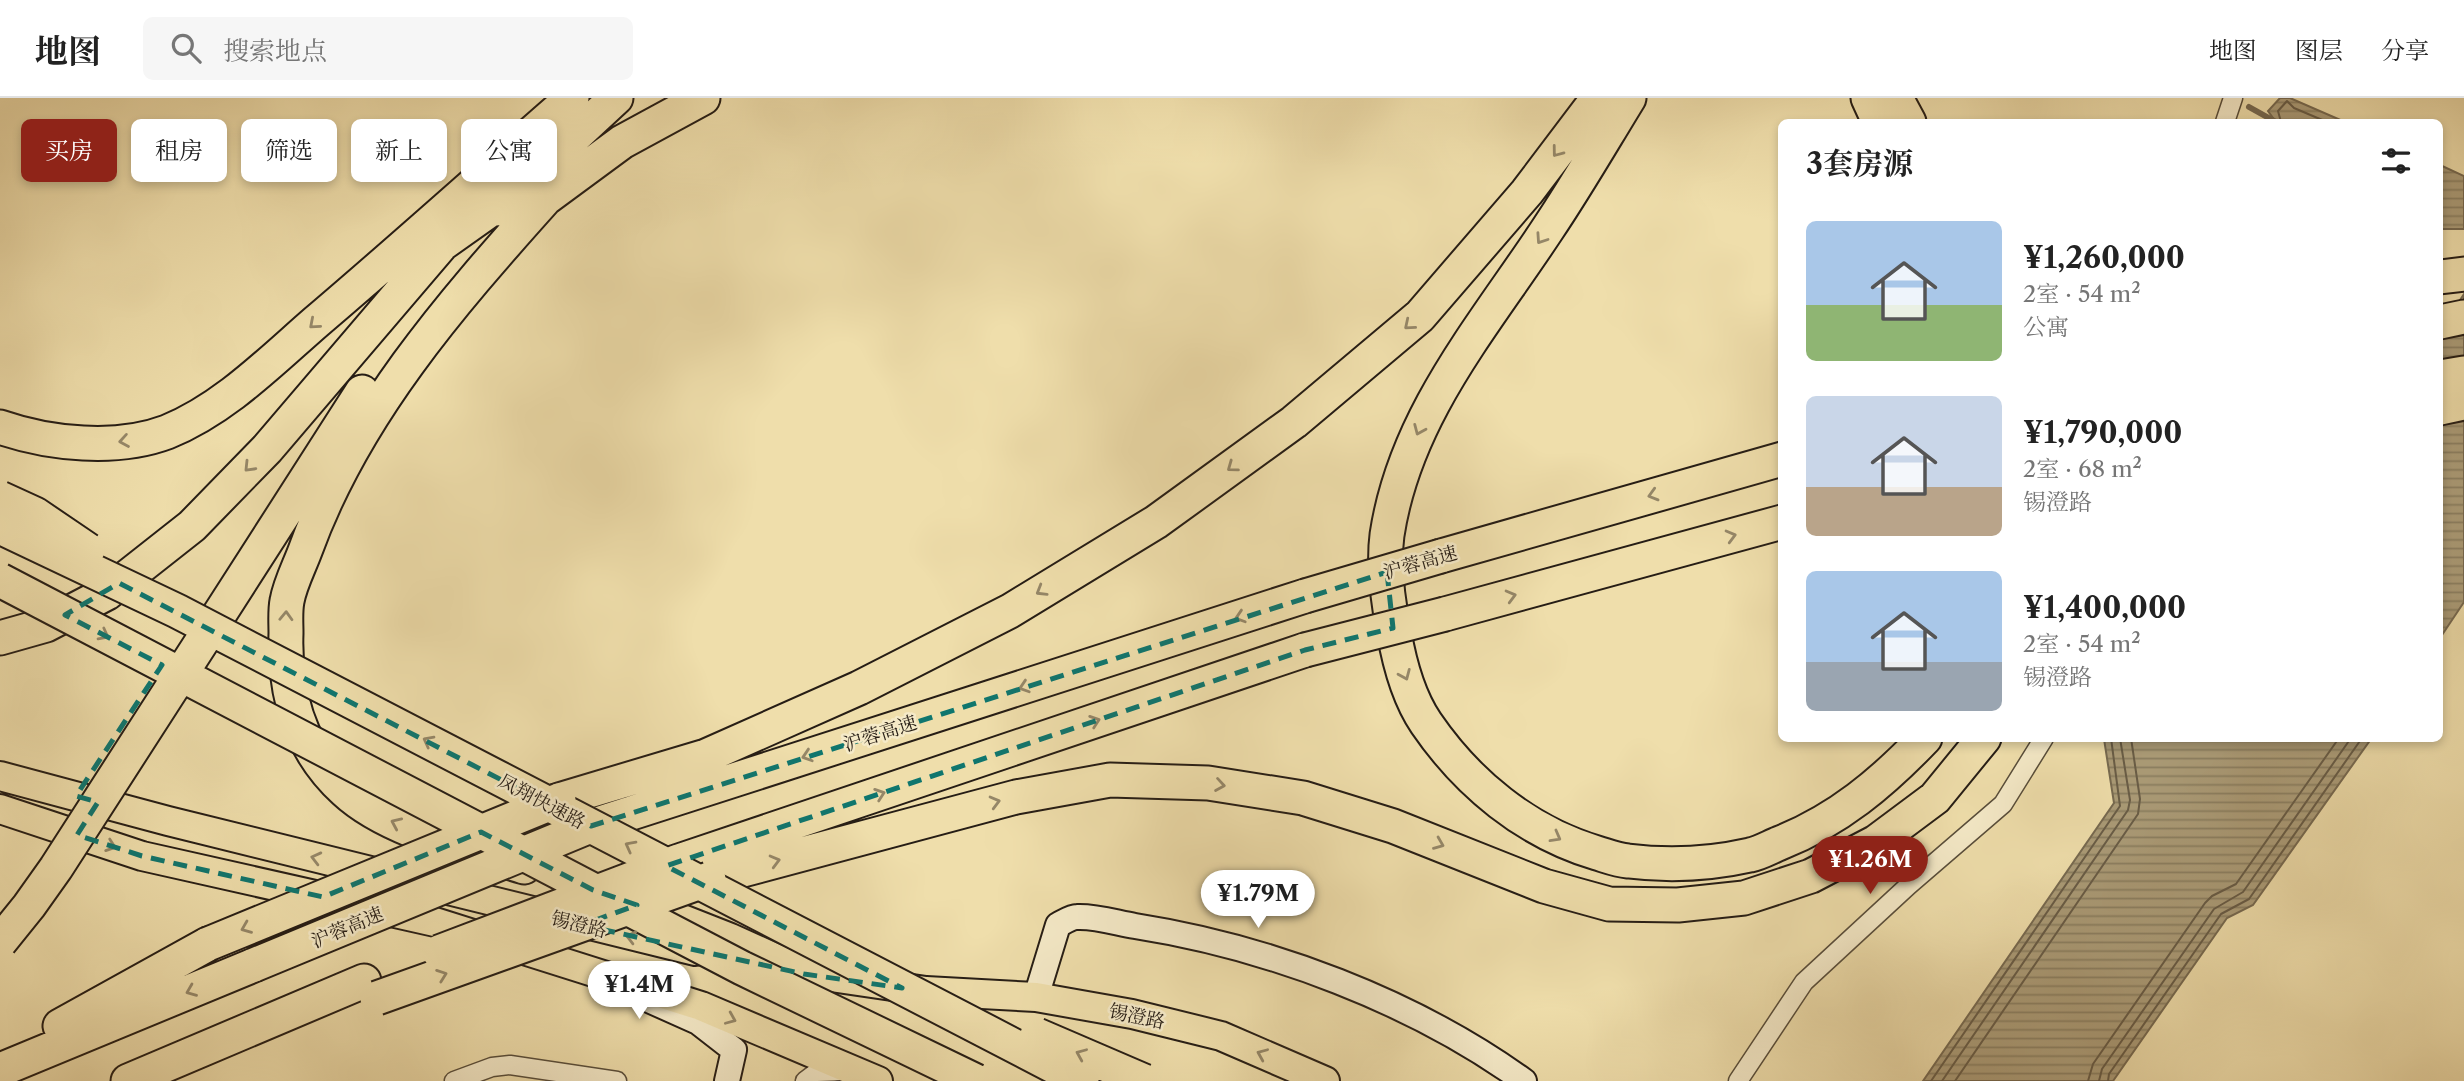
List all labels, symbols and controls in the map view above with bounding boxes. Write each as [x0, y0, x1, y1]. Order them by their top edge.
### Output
search box [143, 17, 633, 80]
icon: search [167, 29, 205, 67]
text: 地图 [35, 31, 101, 72]
text: 搜索地点 [223, 35, 327, 67]
text: 地图 [2209, 36, 2257, 65]
text: 图层 [2295, 36, 2343, 65]
text: 分享 [2381, 36, 2429, 65]
chip: 买房 [21, 119, 117, 182]
chip: 租房 [131, 119, 227, 182]
chip: 筛选 [241, 119, 337, 182]
chip: 新上 [351, 119, 447, 182]
chip: 公寓 [461, 119, 557, 182]
icon: filters [2377, 142, 2415, 180]
one-way arrow [1553, 145, 1565, 157]
text: 3套房源 [1806, 145, 1913, 182]
one-way arrow [1537, 231, 1549, 244]
text: ¥1,260,000 [2023, 239, 2185, 276]
icon: home [1862, 249, 1946, 333]
text: 2室 · 54 m² [2023, 280, 2141, 308]
text: 公寓 [2023, 313, 2069, 341]
one-way arrow [309, 316, 322, 328]
one-way arrow [1404, 317, 1417, 329]
text: ¥1,790,000 [2023, 414, 2182, 451]
one-way arrow [1413, 423, 1427, 436]
icon: home [1862, 424, 1946, 508]
one-way arrow [118, 433, 130, 448]
text: 2室 · 68 m² [2023, 455, 2142, 483]
one-way arrow [245, 459, 258, 472]
one-way arrow [1227, 459, 1239, 471]
one-way arrow [1648, 486, 1660, 501]
text: 锡澄路 [2023, 488, 2092, 516]
one-way arrow [1724, 530, 1736, 544]
street label: 沪蓉高速 [1380, 541, 1460, 584]
one-way arrow [1036, 583, 1049, 596]
text: ¥1,400,000 [2023, 589, 2186, 626]
one-way arrow [1505, 590, 1517, 604]
icon: home [1862, 599, 1946, 683]
one-way arrow [1235, 609, 1247, 623]
one-way arrow [278, 610, 294, 621]
one-way arrow [97, 626, 109, 640]
text: 2室 · 54 m² [2023, 630, 2141, 658]
text: 锡澄路 [2023, 663, 2092, 691]
one-way arrow [1397, 668, 1411, 680]
one-way arrow [1018, 678, 1030, 693]
street label: 沪蓉高速 [840, 711, 920, 756]
one-way arrow [1089, 715, 1101, 729]
one-way arrow [423, 736, 435, 750]
one-way arrow [802, 748, 814, 763]
street label: 凤翔快速路 [494, 769, 589, 834]
one-way arrow [1214, 777, 1226, 792]
one-way arrow [873, 787, 885, 802]
one-way arrow [989, 796, 1001, 810]
one-way arrow [391, 817, 403, 831]
one-way arrow [1548, 829, 1561, 842]
one-way arrow [1432, 836, 1444, 850]
pin: ¥1.26M [1813, 836, 1927, 896]
one-way arrow [105, 838, 117, 852]
one-way arrow [625, 841, 637, 855]
text: ¥1.26M [1828, 845, 1912, 873]
one-way arrow [310, 852, 322, 866]
one-way arrow [769, 855, 781, 869]
pin: ¥1.79M [1201, 870, 1315, 930]
text: ¥1.79M [1217, 879, 1299, 907]
street label: 沪蓉高速 [308, 902, 387, 953]
street label: 锡澄路 [548, 906, 609, 943]
one-way arrow [241, 920, 253, 934]
one-way arrow [625, 931, 637, 945]
pin: ¥1.4M [590, 962, 688, 1021]
one-way arrow [435, 969, 447, 983]
text: ¥1.4M [604, 970, 674, 998]
one-way arrow [186, 983, 198, 997]
street label: 锡澄路 [1107, 999, 1167, 1034]
one-way arrow [724, 1010, 736, 1024]
one-way arrow [1076, 1048, 1088, 1062]
one-way arrow [1257, 1048, 1269, 1062]

